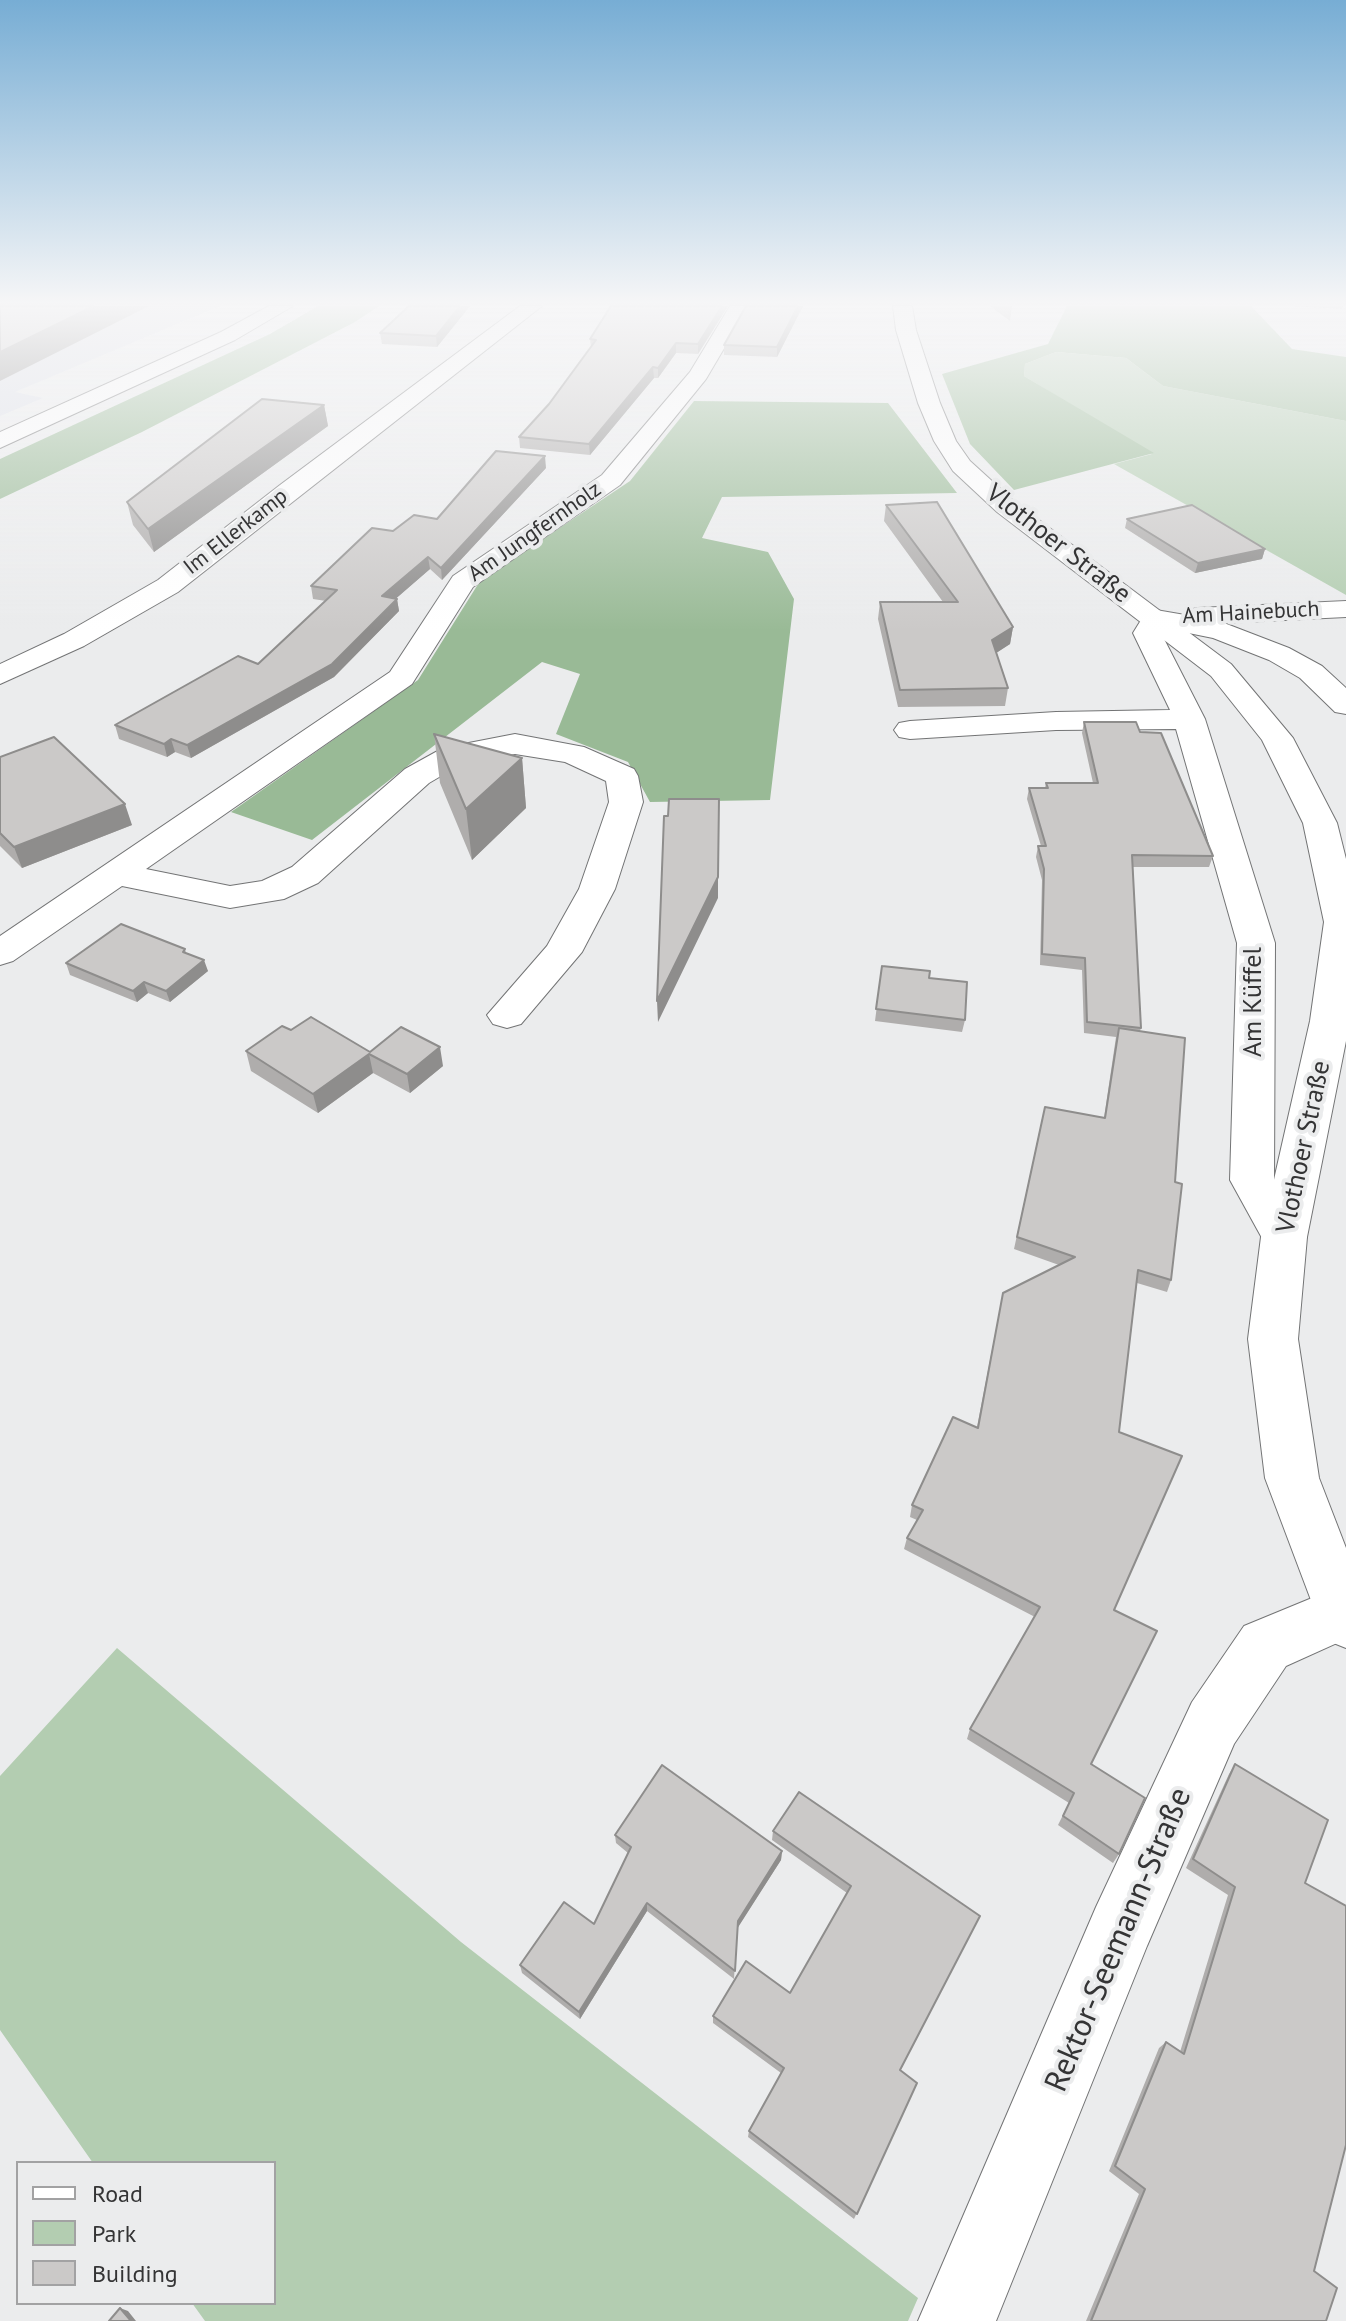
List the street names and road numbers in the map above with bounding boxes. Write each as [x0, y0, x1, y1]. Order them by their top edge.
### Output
street label: Am Jungfernholz [463, 476, 607, 588]
street label: Vlothoer Straße [979, 478, 1137, 610]
street label: Im Ellerkamp [179, 483, 293, 581]
street label: Am Hainebuch [1182, 596, 1320, 630]
street label: Am Küffel [1238, 947, 1270, 1057]
street label: Vlothoer Straße [1271, 1058, 1337, 1236]
street label: Rektor-Seemann-Straße [1038, 1782, 1200, 2098]

